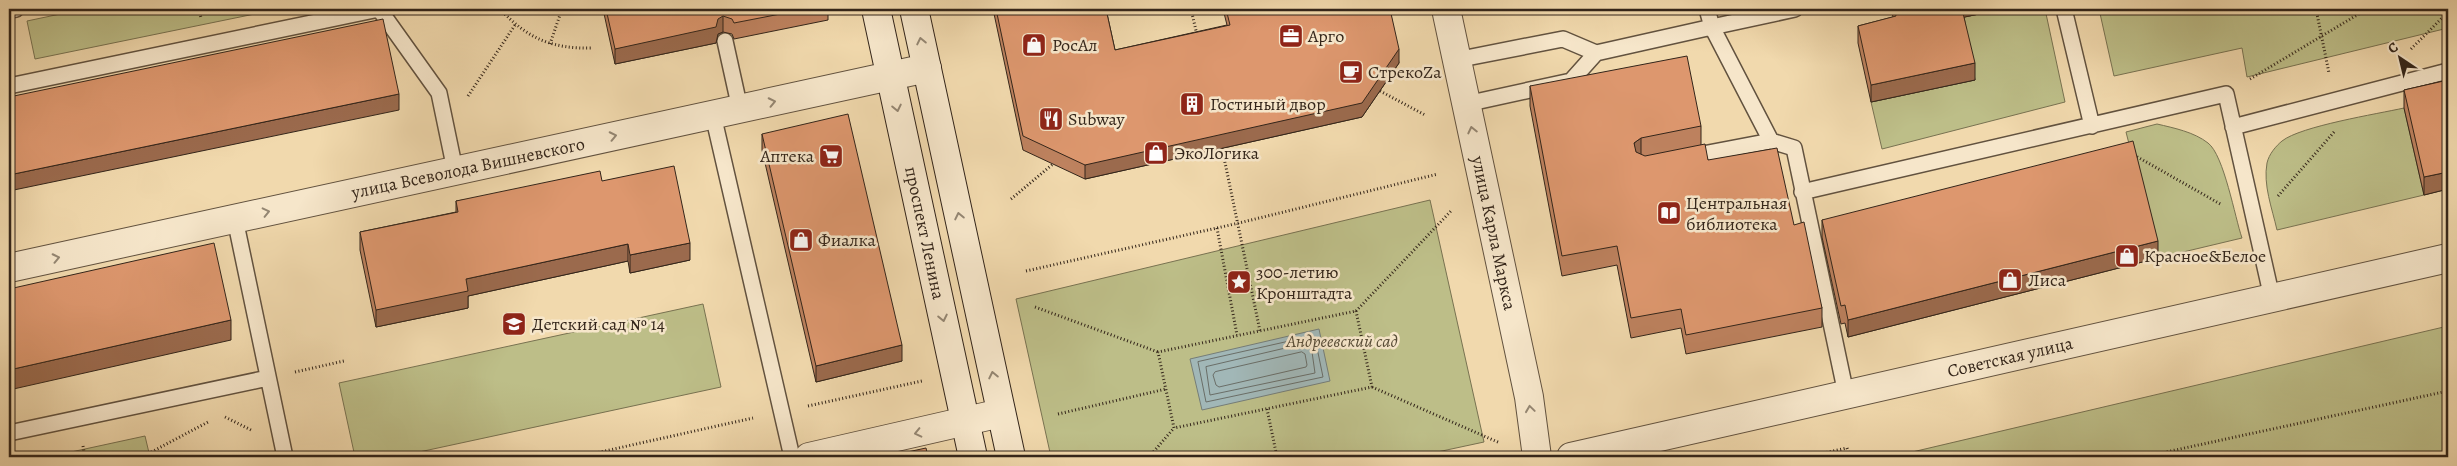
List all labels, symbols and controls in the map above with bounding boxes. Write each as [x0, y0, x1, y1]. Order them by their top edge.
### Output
office icon: Арго [1278, 23, 1304, 49]
place label: Арго [1307, 24, 1344, 48]
shop icon: РосАл [1021, 32, 1047, 58]
north arrow [2374, 32, 2424, 82]
place label: РосАл [1052, 33, 1098, 57]
one-way arrow [916, 36, 927, 45]
text: С [2384, 37, 2402, 58]
cafe icon: СтрекоZа [1338, 59, 1364, 85]
place label: СтрекоZа [1368, 60, 1442, 84]
building icon: Гостиный двор [1179, 91, 1205, 117]
place label: Гостиный двор [1210, 92, 1326, 116]
one-way arrow [768, 97, 777, 108]
one-way arrow [892, 103, 902, 112]
restaurant icon: Subway [1038, 106, 1064, 132]
place label: Subway [1068, 107, 1126, 131]
one-way arrow [1467, 126, 1478, 135]
one-way arrow [609, 131, 618, 142]
street label: улица Всеволода Вишневского [348, 132, 587, 205]
shop icon: ЭкоЛогика [1143, 140, 1169, 166]
place label: ЭкоЛогика [1174, 141, 1260, 165]
supermarket icon: Аптека [818, 143, 844, 169]
place label: Аптека [759, 144, 815, 168]
street label: улица Карла Маркса [1466, 153, 1522, 313]
street label: проспект Ленина [899, 164, 951, 302]
place label: Центральная библиотека [1686, 191, 1788, 236]
library icon: Центральная библиотека [1656, 200, 1682, 226]
one-way arrow [262, 207, 271, 218]
one-way arrow [954, 212, 965, 221]
shop icon: Фиалка [788, 227, 814, 253]
place label: Фиалка [818, 228, 876, 252]
shop icon: Красное&Белое [2114, 243, 2140, 269]
place label: Красное&Белое [2144, 244, 2266, 268]
one-way arrow [52, 253, 61, 264]
place label: 300-летию Кронштадта [1256, 260, 1353, 305]
shop icon: Лиса [1997, 267, 2023, 293]
place label: Лиса [2028, 268, 2067, 292]
place icon: 300-летию Кронштадта [1226, 269, 1252, 295]
school or university icon: Детский сад № 14 [501, 311, 527, 337]
place label: Детский сад № 14 [532, 312, 665, 336]
one-way arrow [937, 313, 948, 322]
park label: Андреевский сад [1285, 329, 1398, 353]
street label: Советская улица [1945, 331, 2076, 383]
one-way arrow [988, 371, 999, 380]
one-way arrow [1526, 405, 1536, 413]
one-way arrow [914, 427, 923, 438]

